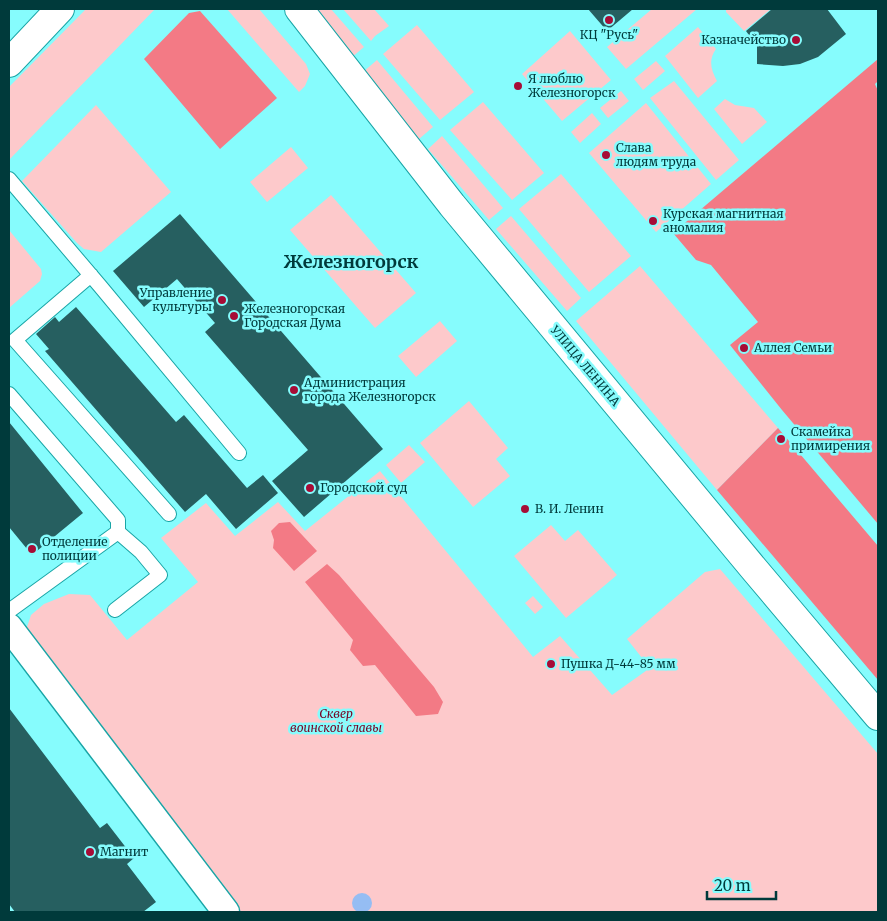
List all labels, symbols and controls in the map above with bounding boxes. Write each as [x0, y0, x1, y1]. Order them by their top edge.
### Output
marker: КЦ "Русь" [603, 14, 615, 26]
place label: КЦ "Русь" [580, 27, 638, 42]
place label: Казначейство [701, 32, 786, 47]
marker: Казначейство [790, 34, 802, 46]
place label: Я люблю Железногорск [528, 71, 616, 100]
marker: Я люблю Железногорск [512, 80, 524, 92]
place label: Слава людям труда [616, 140, 697, 169]
marker: Слава людям труда [600, 149, 612, 161]
place label: Курская магнитная аномалия [663, 206, 784, 235]
marker: Курская магнитная аномалия [647, 215, 659, 227]
district label: Железногорск [284, 250, 419, 273]
place label: Управление культуры [139, 285, 212, 314]
marker: Управление культуры [216, 294, 228, 306]
place label: Железногорская Городская Дума [244, 301, 345, 330]
marker: Железногорская Городская Дума [228, 310, 240, 322]
street label: УЛИЦА ЛЕНИНА [547, 322, 624, 409]
place label: Аллея Семьи [753, 340, 832, 355]
marker: Аллея Семьи [738, 342, 750, 354]
place label: Администрация города Железногорск [303, 375, 436, 404]
marker: Администрация города Железногорск [288, 384, 300, 396]
place label: Скамейка примирения [791, 424, 870, 453]
marker: Скамейка примирения [775, 433, 787, 445]
place label: Городской суд [320, 480, 407, 495]
marker: Городской суд [304, 482, 316, 494]
place label: В. И. Ленин [535, 501, 604, 516]
marker: В. И. Ленин [519, 503, 531, 515]
place label: Отделение полиции [42, 534, 107, 563]
marker: Отделение полиции [26, 543, 38, 555]
place label: Пушка Д-44-85 мм [561, 656, 676, 671]
marker: Пушка Д-44-85 мм [545, 658, 557, 670]
park label: Сквер воинской славы [290, 706, 382, 735]
place label: Магнит [100, 844, 148, 859]
marker: Магнит [84, 846, 96, 858]
scale bar [707, 868, 776, 900]
text: 20 m [714, 876, 751, 895]

